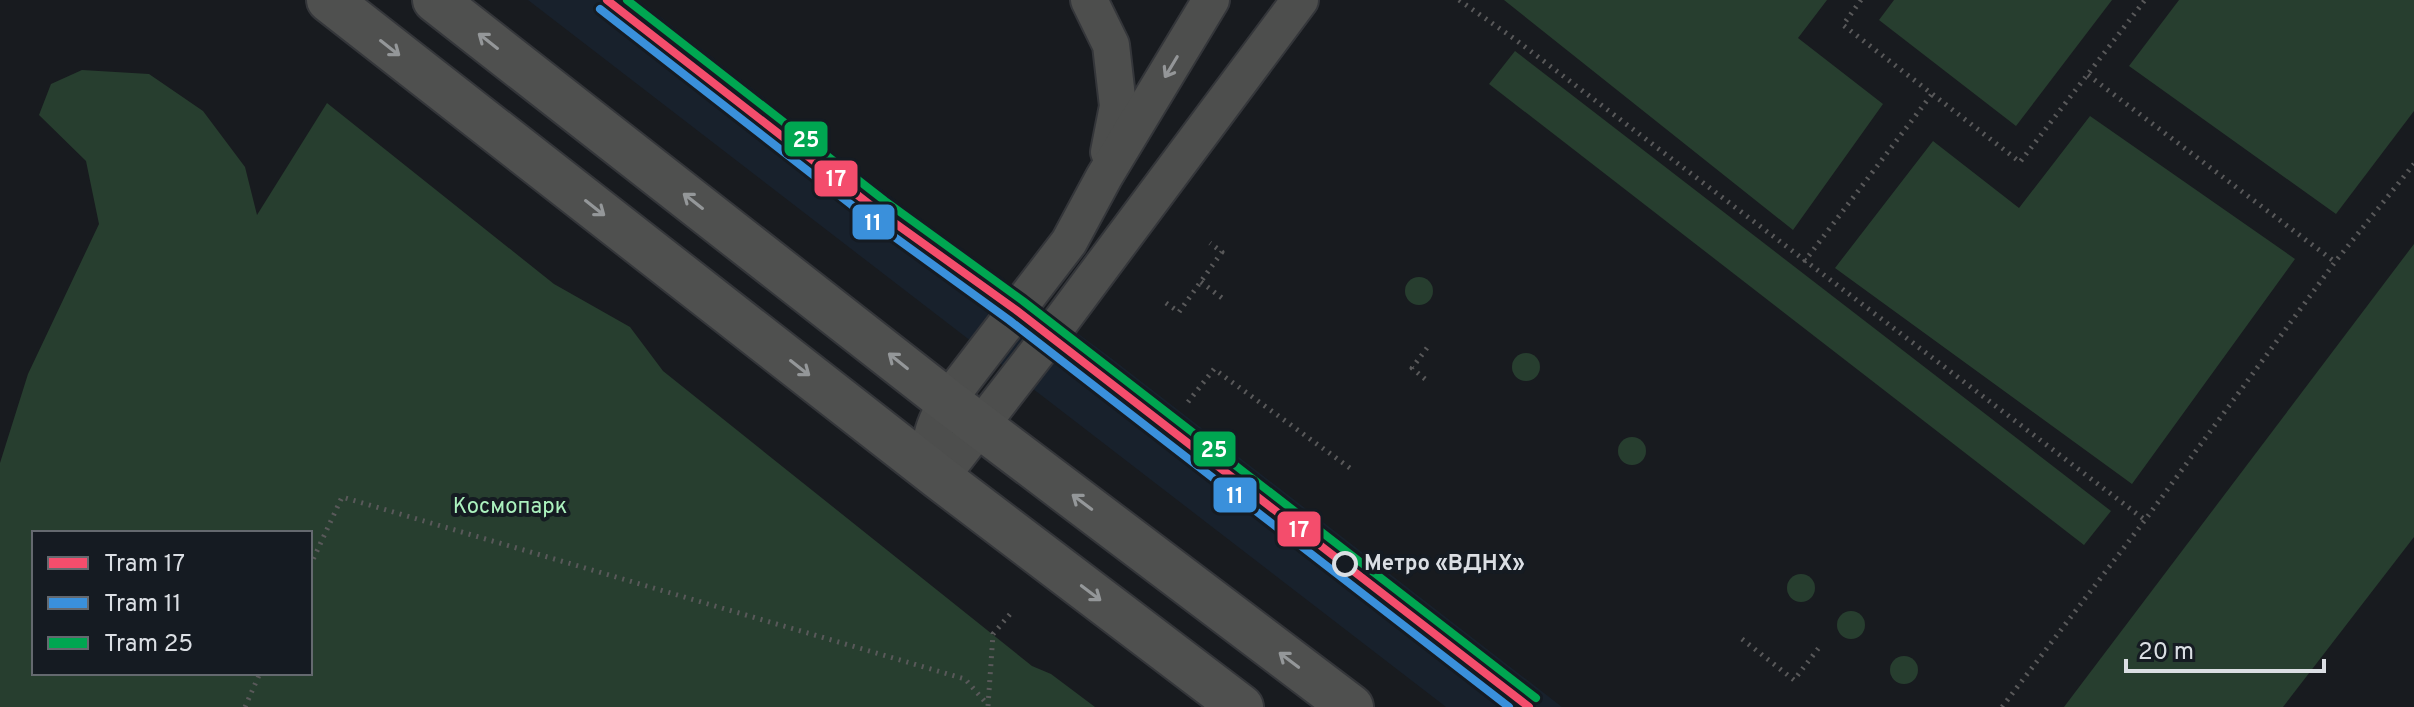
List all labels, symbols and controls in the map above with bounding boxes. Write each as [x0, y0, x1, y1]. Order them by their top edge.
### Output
one-way arrow [478, 32, 499, 50]
one-way arrow [379, 39, 400, 57]
one-way arrow [1163, 55, 1179, 78]
line badge: 25 [783, 120, 829, 158]
text: 25 [793, 128, 819, 155]
line badge: 17 [813, 159, 859, 198]
text: 17 [826, 167, 846, 194]
one-way arrow [683, 192, 704, 209]
one-way arrow [584, 200, 605, 217]
line badge: 11 [851, 203, 896, 241]
text: 11 [864, 211, 882, 238]
one-way arrow [888, 352, 909, 370]
one-way arrow [789, 360, 810, 377]
line badge: 25 [1192, 430, 1237, 468]
text: 25 [1201, 438, 1227, 465]
line badge: 11 [1212, 476, 1258, 514]
text: 11 [1226, 484, 1244, 511]
one-way arrow [1072, 493, 1093, 510]
park label: Космопарк [453, 494, 567, 521]
line badge: 17 [1276, 510, 1322, 548]
text: 17 [1289, 518, 1309, 545]
legend [32, 531, 312, 675]
text: Tram 17 [104, 550, 185, 580]
place label: Метро «ВДНХ» [1364, 551, 1525, 578]
marker: Метро «ВДНХ» [1333, 552, 1357, 576]
one-way arrow [1080, 584, 1101, 601]
text: Tram 11 [104, 590, 182, 620]
scale bar [2126, 623, 2324, 673]
text: Tram 25 [104, 630, 193, 660]
text: 20 m [2138, 638, 2194, 668]
one-way arrow [1278, 651, 1300, 668]

